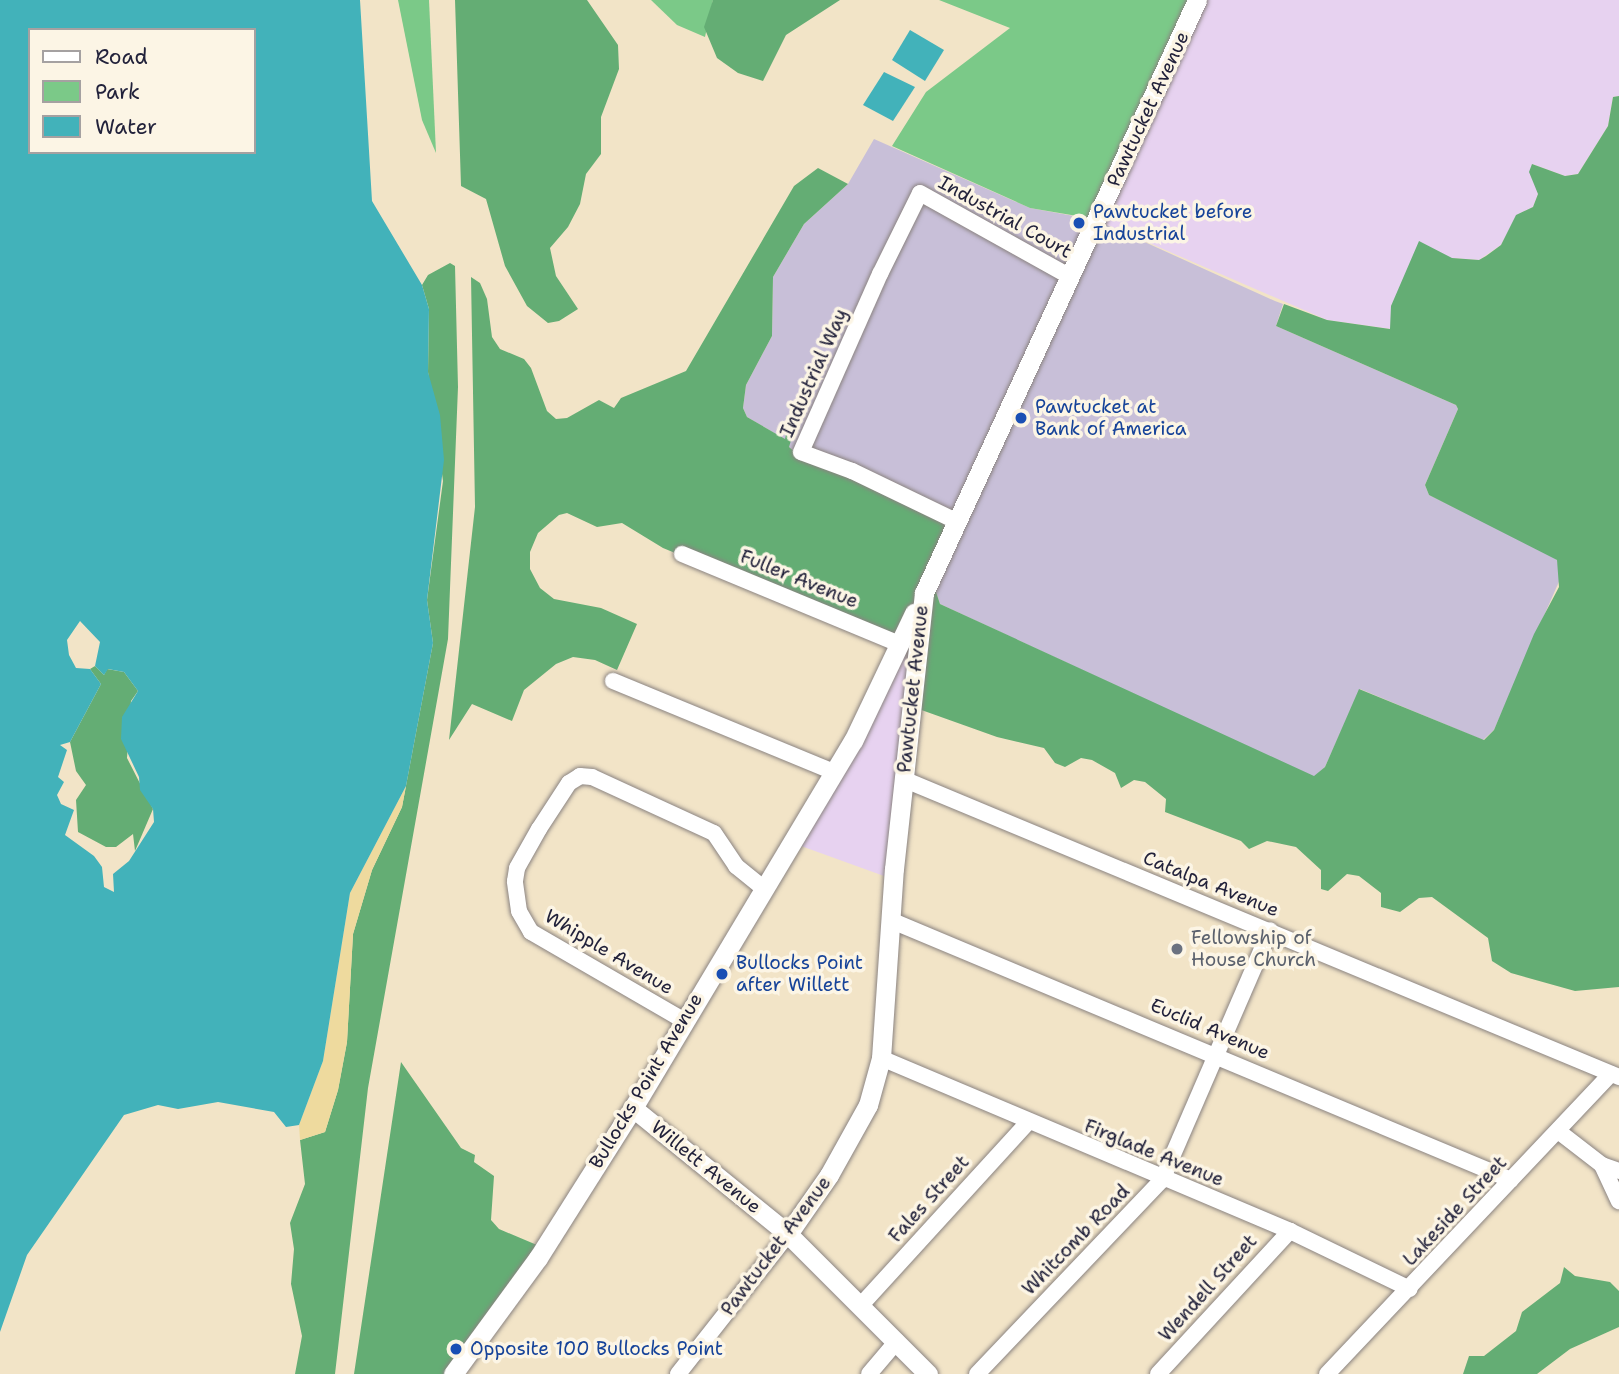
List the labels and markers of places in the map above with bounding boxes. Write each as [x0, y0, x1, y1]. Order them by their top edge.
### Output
place label: Pawtucket before Industrial [1093, 201, 1252, 245]
marker: Pawtucket before Industrial [1071, 215, 1087, 231]
place label: Pawtucket at Bank of America [1035, 396, 1186, 440]
marker: Pawtucket at Bank of America [1013, 410, 1029, 426]
place label: Fellowship of House Church [1191, 927, 1316, 971]
marker: Fellowship of House Church [1169, 941, 1185, 957]
place label: Bullocks Point after Willett [736, 952, 863, 996]
marker: Bullocks Point after Willett [714, 966, 730, 982]
place label: Opposite 100 Bullocks Point [470, 1338, 723, 1360]
marker: Opposite 100 Bullocks Point [448, 1341, 464, 1357]

